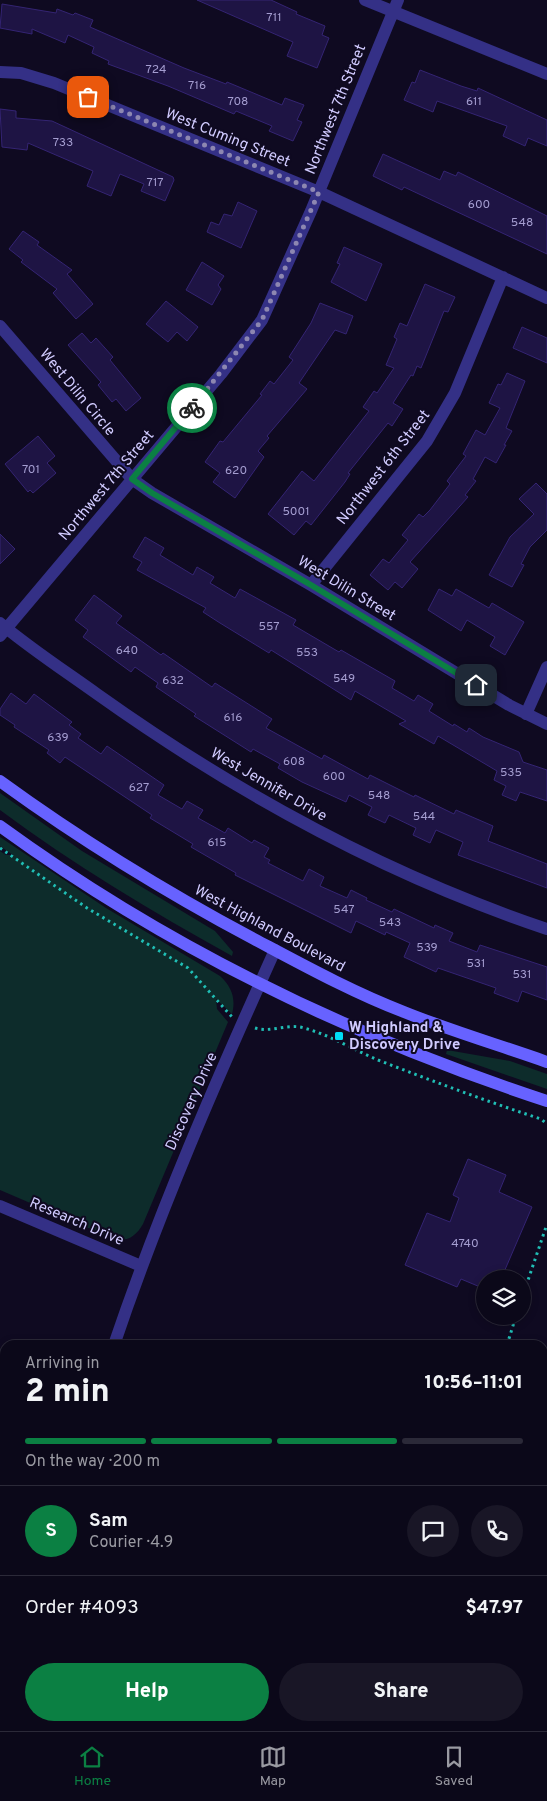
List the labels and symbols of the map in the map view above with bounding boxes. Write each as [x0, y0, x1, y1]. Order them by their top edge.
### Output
house number: 711 [266, 10, 282, 26]
street label: Northwest 7th Street [302, 42, 371, 177]
house number: 724 [146, 62, 166, 78]
pin [67, 76, 109, 118]
house number: 716 [188, 78, 206, 94]
house number: 708 [228, 94, 248, 110]
house number: 611 [466, 94, 482, 110]
street label: West Cuming Street [162, 105, 293, 172]
house number: 733 [53, 135, 73, 151]
house number: 717 [146, 175, 164, 191]
house number: 600 [468, 197, 490, 213]
house number: 548 [511, 215, 533, 231]
street label: West Dilin Circle [35, 345, 119, 441]
courier [167, 383, 217, 433]
street label: Northwest 6th Street [333, 407, 435, 529]
street label: Northwest 7th Street [55, 427, 159, 545]
house number: 701 [22, 462, 40, 478]
house number: 620 [225, 463, 247, 479]
house number: 5001 [282, 504, 310, 520]
street label: West Dilin Street [294, 552, 399, 626]
house number: 557 [258, 619, 280, 635]
house number: 640 [116, 643, 138, 659]
house number: 553 [296, 645, 318, 661]
pin [455, 664, 497, 706]
house number: 549 [333, 671, 355, 687]
house number: 632 [162, 673, 184, 689]
house number: 616 [224, 710, 242, 726]
house number: 639 [47, 730, 69, 746]
street label: West Jennifer Drive [207, 744, 330, 826]
house number: 608 [283, 754, 305, 770]
house number: 535 [500, 765, 522, 781]
house number: 600 [323, 769, 345, 785]
house number: 627 [129, 780, 149, 796]
house number: 548 [368, 788, 390, 804]
house number: 544 [413, 809, 435, 825]
house number: 615 [207, 835, 227, 851]
street label: West Highland Boulevard [191, 882, 348, 977]
house number: 547 [333, 902, 355, 918]
house number: 543 [379, 915, 401, 931]
house number: 539 [416, 940, 438, 956]
house number: 531 [466, 956, 486, 972]
house number: 531 [512, 967, 532, 983]
place label: W Highland & Discovery Drive [349, 1019, 460, 1055]
marker: W Highland & Discovery Drive [333, 1030, 345, 1042]
street label: Discovery Drive [162, 1049, 223, 1154]
street label: Research Drive [26, 1194, 127, 1251]
house number: 4740 [451, 1236, 479, 1252]

